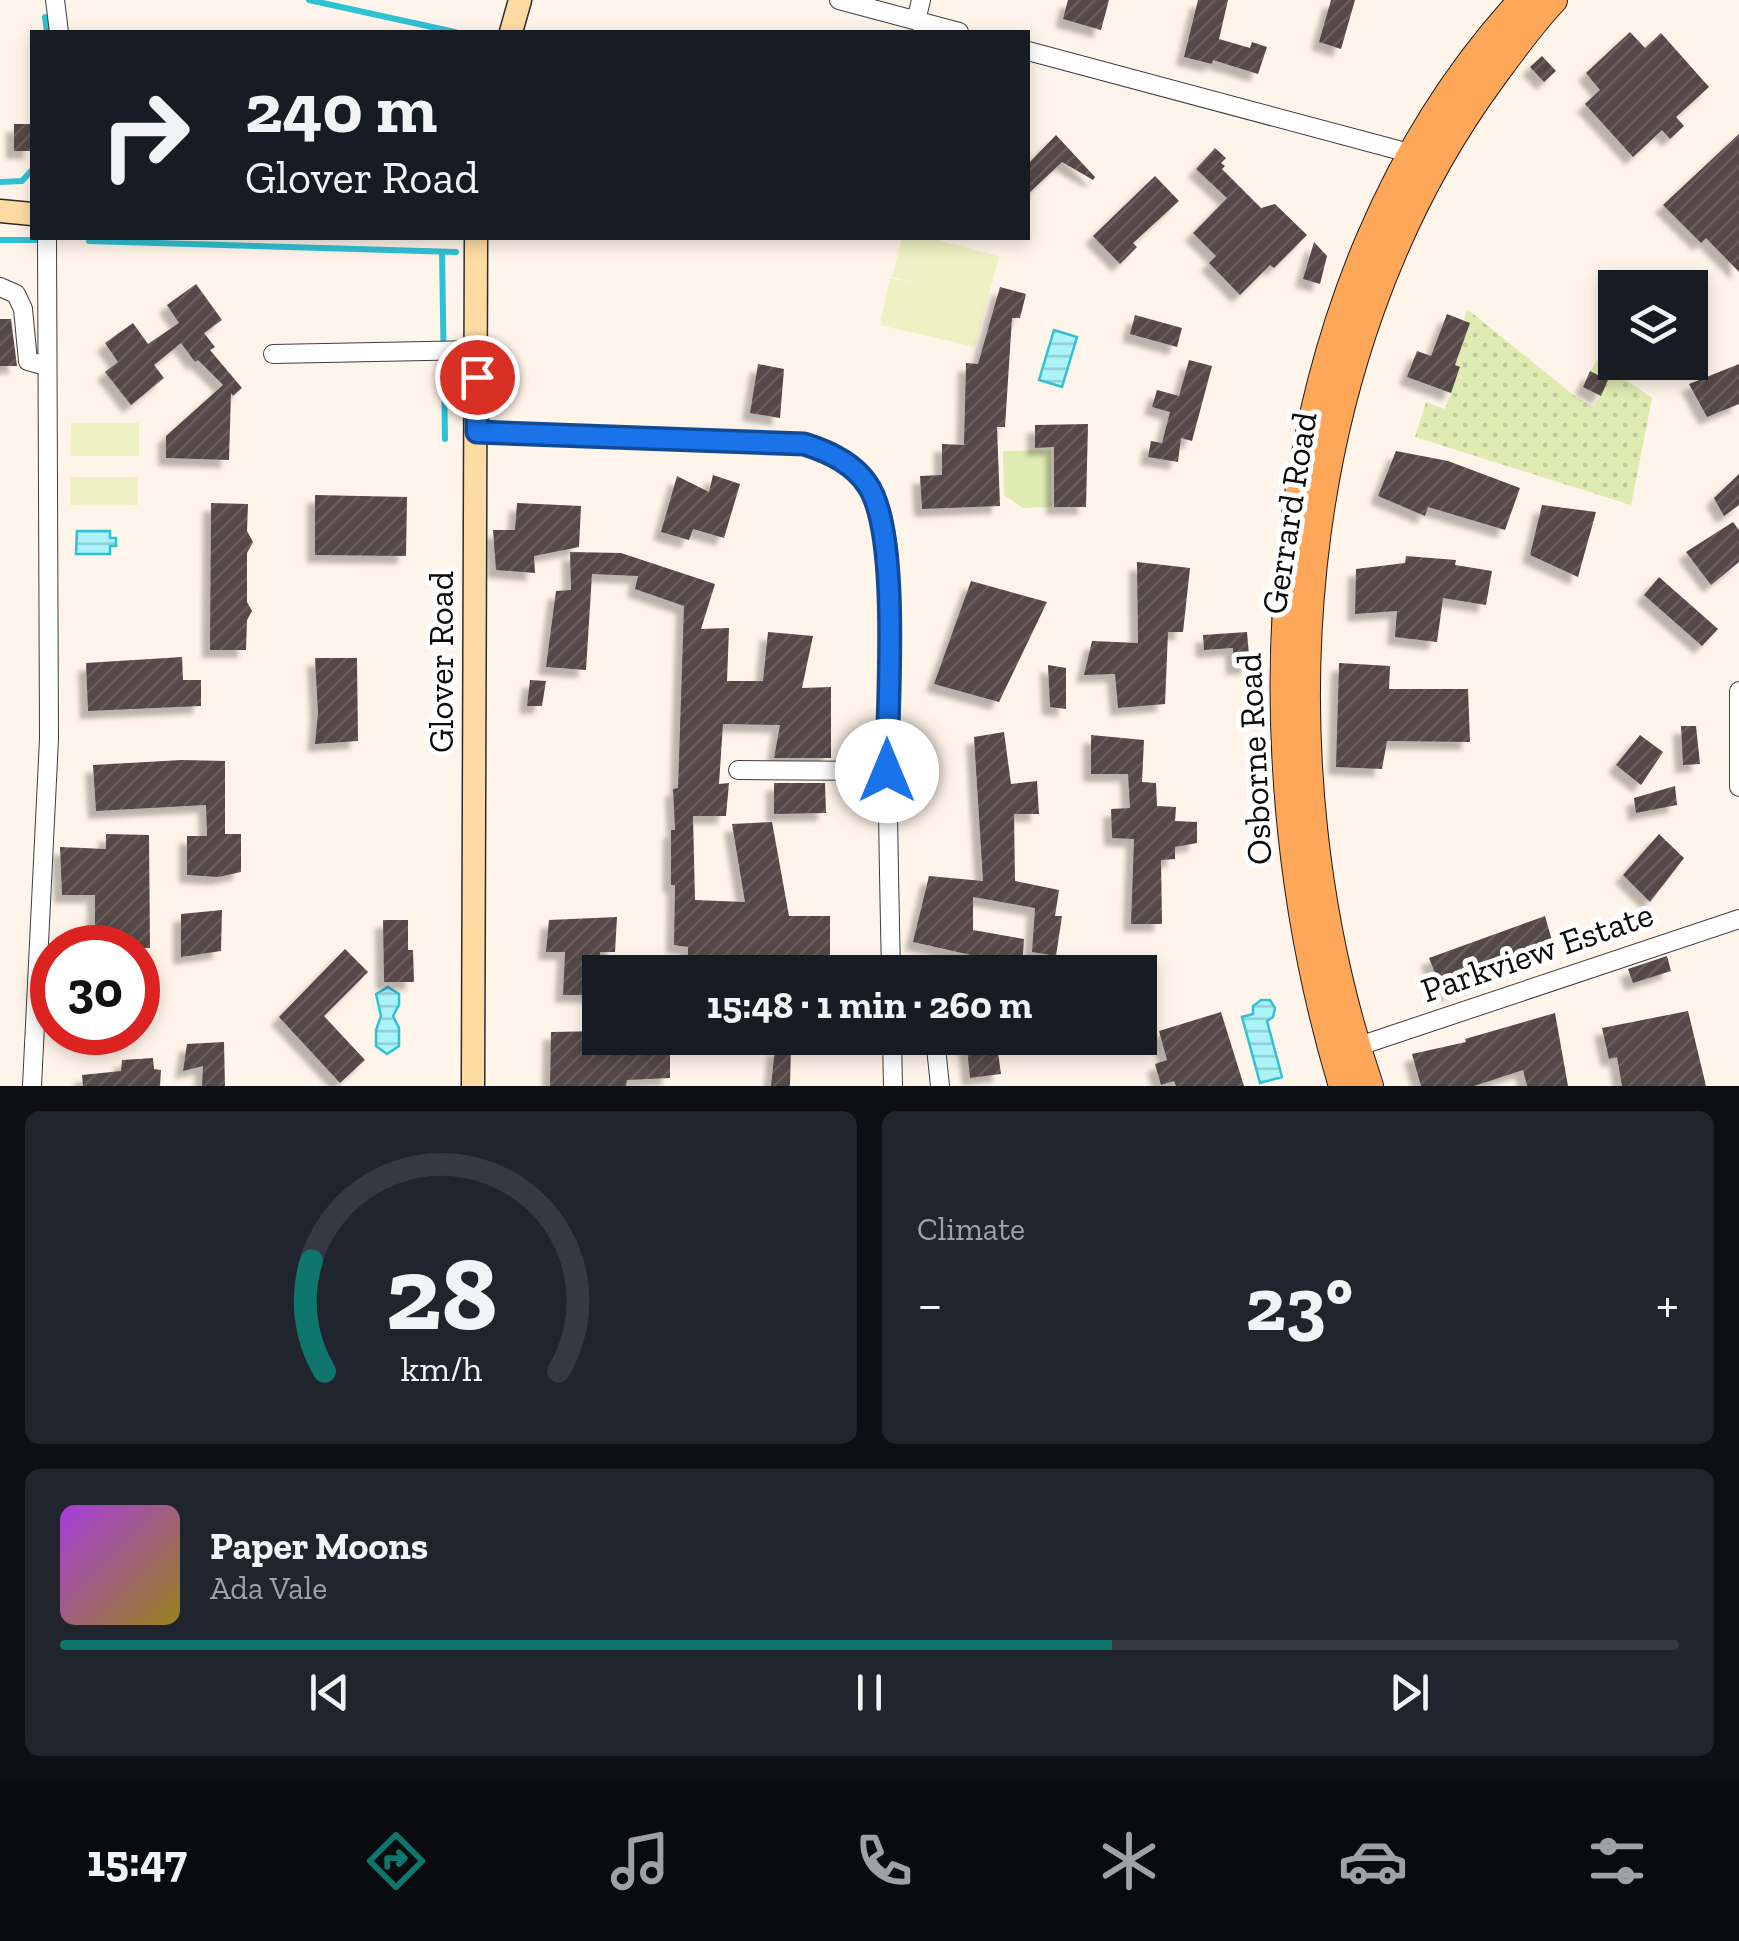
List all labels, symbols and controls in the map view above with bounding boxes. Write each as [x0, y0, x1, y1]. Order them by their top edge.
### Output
text: 240 m [245, 66, 437, 150]
icon: right [80, 70, 210, 200]
text: Glover Road [245, 151, 479, 205]
map controls [1598, 270, 1708, 380]
button: layers [1598, 270, 1708, 380]
pin [435, 335, 520, 420]
icon: arrive [450, 350, 505, 405]
street label: Gerrard Road [1252, 409, 1326, 617]
street label: Glover Road [420, 571, 462, 753]
street label: Osborne Road [1227, 652, 1281, 866]
position arrow [835, 719, 939, 823]
street label: Parkview Estate [1416, 893, 1658, 1011]
speed limit sign: 30 [30, 925, 160, 1055]
text: 15:48 · 1 min · 260 m [707, 982, 1032, 1028]
text: Climate [917, 1210, 1025, 1248]
text: 28 [385, 1231, 497, 1356]
text: 23° [1246, 1259, 1353, 1349]
text: − [917, 1271, 943, 1337]
text: + [1656, 1271, 1679, 1337]
text: km/h [400, 1347, 482, 1390]
text: Paper Moons [210, 1523, 428, 1569]
text: Ada Vale [210, 1569, 327, 1607]
icon: previous [302, 1665, 357, 1720]
icon: pause [842, 1665, 897, 1720]
icon: next [1382, 1665, 1437, 1720]
icon: directions [361, 1826, 431, 1896]
icon: music [605, 1826, 675, 1896]
icon: phone [849, 1826, 919, 1896]
icon: climate [1094, 1826, 1164, 1896]
icon: car [1338, 1826, 1408, 1896]
icon: filters [1582, 1826, 1652, 1896]
text: 15:47 [87, 1834, 187, 1888]

